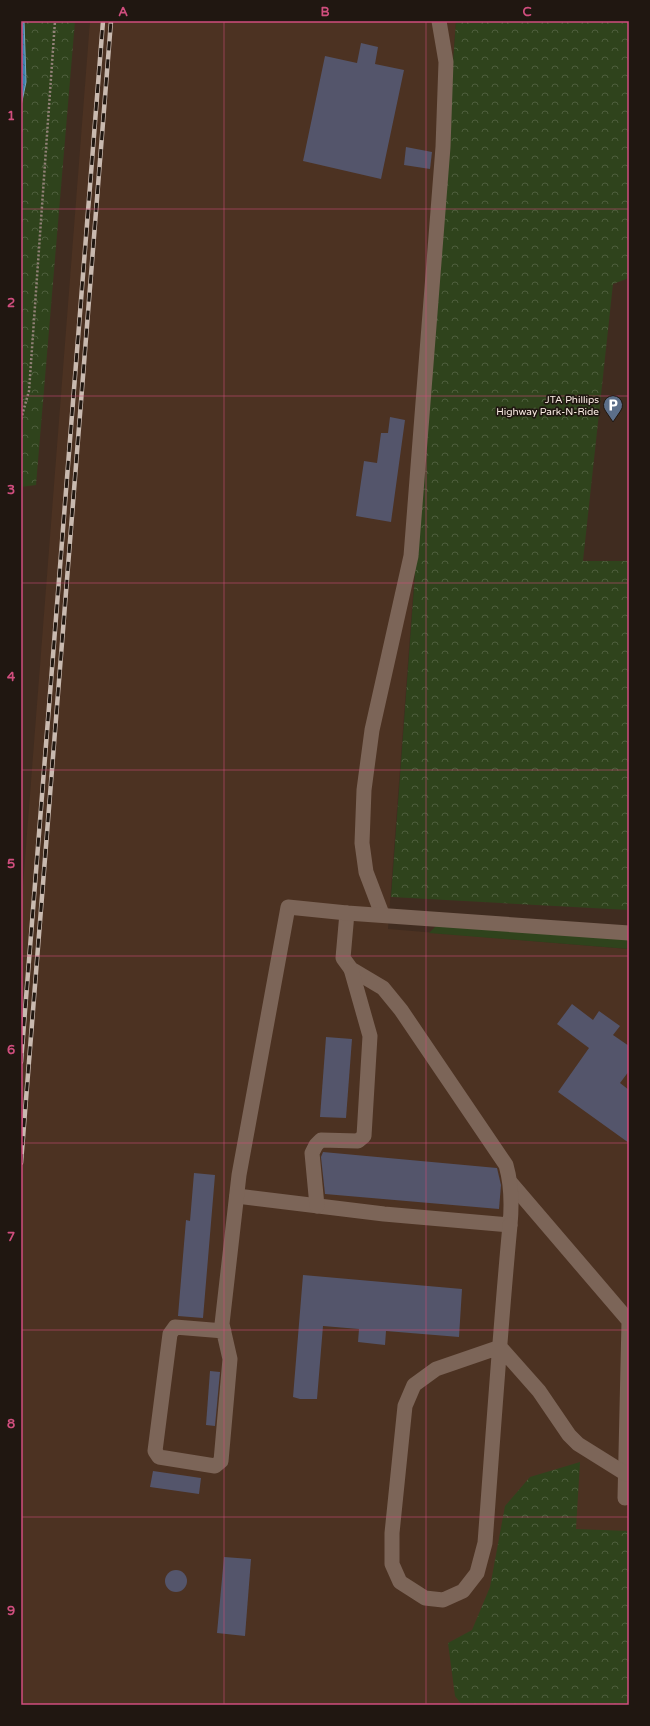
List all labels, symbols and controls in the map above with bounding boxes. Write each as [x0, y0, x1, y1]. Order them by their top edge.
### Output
text: A [118, 4, 128, 20]
text: B [320, 4, 330, 20]
text: C [522, 4, 532, 20]
text: 1 [7, 108, 15, 124]
text: 2 [7, 295, 15, 311]
place label: JTA Phillips Highway Park-N-Ride [496, 394, 599, 418]
parking icon: JTA Phillips Highway Park-N-Ride [602, 394, 624, 422]
text: 3 [7, 482, 15, 498]
text: 4 [7, 669, 16, 685]
text: 5 [7, 856, 15, 872]
text: 6 [7, 1042, 15, 1058]
text: 7 [7, 1229, 15, 1245]
text: 8 [7, 1416, 15, 1432]
text: 9 [7, 1603, 15, 1619]

